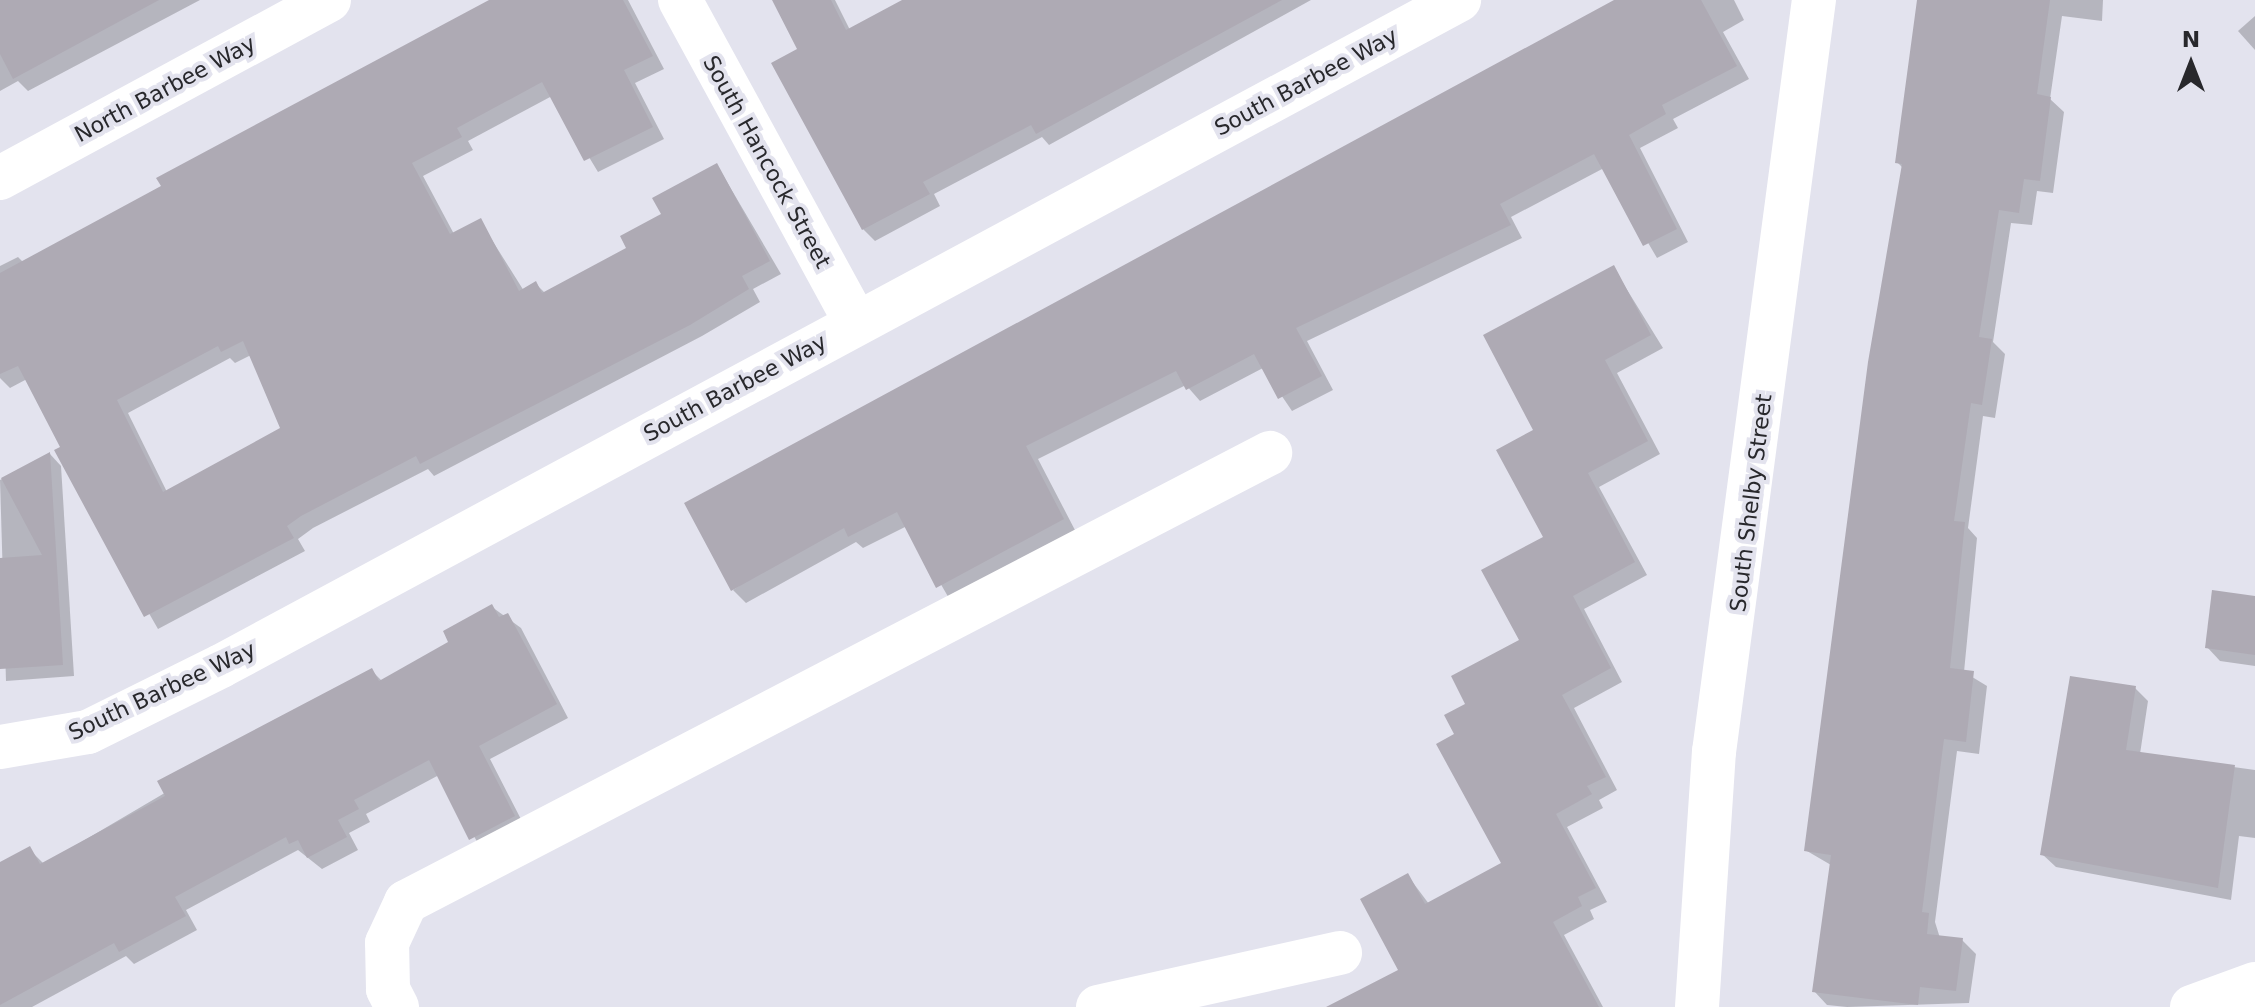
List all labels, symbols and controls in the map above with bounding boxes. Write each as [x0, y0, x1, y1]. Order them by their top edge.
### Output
street label: South Barbee Way [1210, 23, 1402, 141]
north arrow [2151, 24, 2231, 104]
text: N [2182, 27, 2200, 52]
street label: North Barbee Way [70, 30, 260, 148]
street label: South Hancock Street [697, 51, 837, 273]
street label: South Barbee Way [639, 329, 831, 447]
street label: South Shelby Street [1725, 393, 1777, 613]
street label: South Barbee Way [64, 636, 260, 746]

